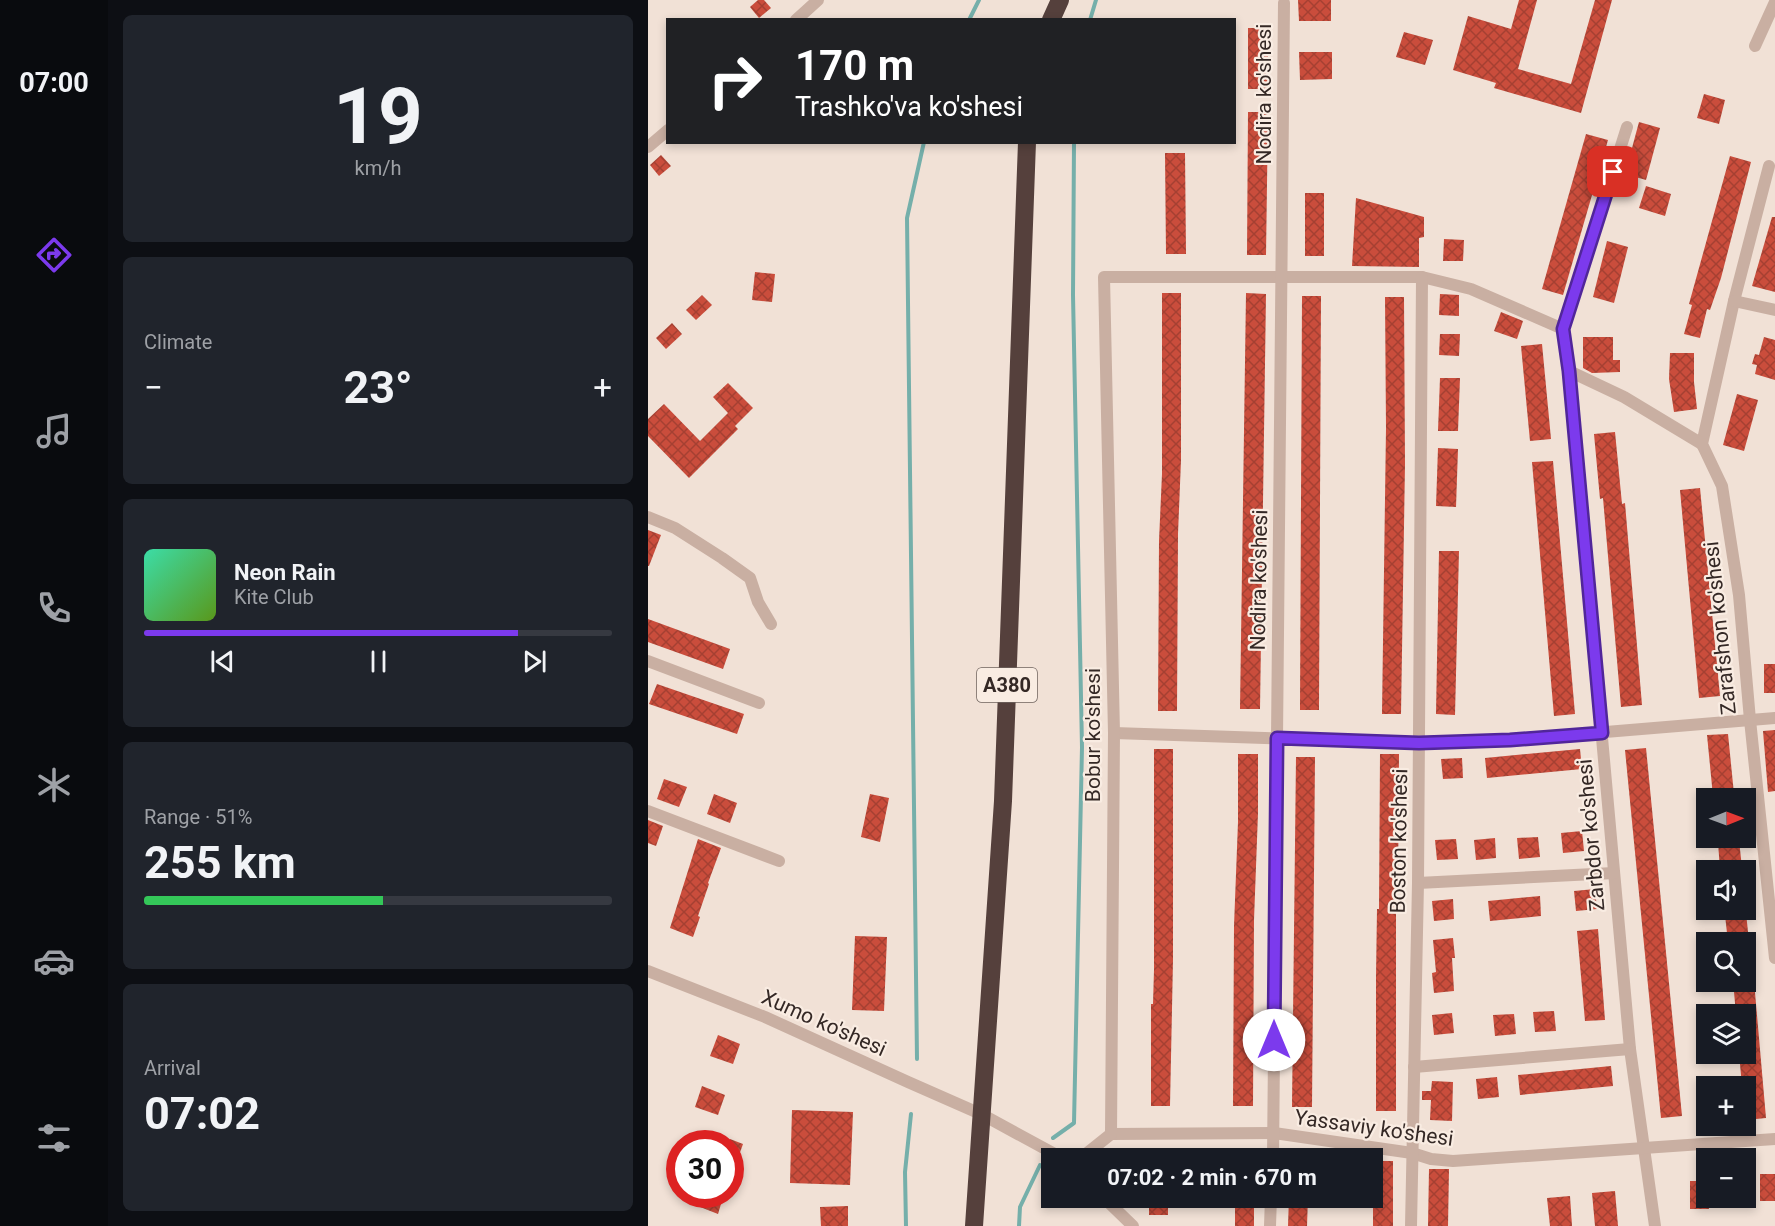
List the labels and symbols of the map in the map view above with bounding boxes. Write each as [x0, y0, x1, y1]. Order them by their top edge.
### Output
street label: Nodira ko'shesi [1252, 24, 1276, 164]
pin [1587, 146, 1638, 197]
street label: Nodira ko'shesi [1246, 509, 1272, 651]
street label: Zarafshon ko'shesi [1699, 540, 1741, 716]
road number: A380 [977, 668, 1037, 702]
street label: Bobur ko'shesi [1081, 668, 1105, 802]
street label: Zarbdor ko'shesi [1572, 758, 1610, 912]
street label: Boston ko'shesi [1386, 768, 1412, 914]
north arrow [1696, 788, 1756, 848]
street label: Xumo ko'shesi [758, 985, 890, 1061]
position arrow [1242, 1008, 1306, 1072]
street label: Yassaviy ko'shesi [1293, 1105, 1455, 1151]
speed limit sign: 30 [666, 1130, 744, 1208]

